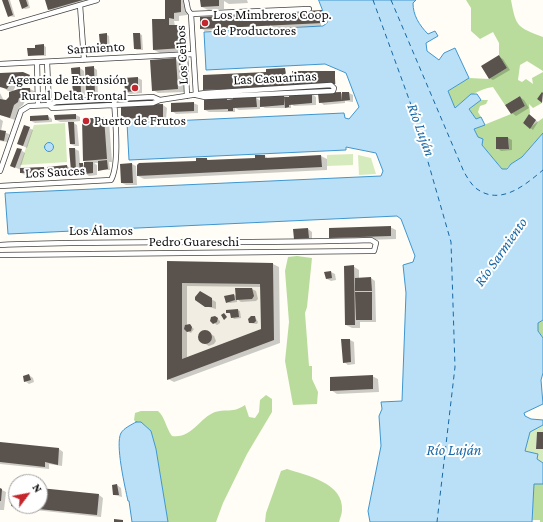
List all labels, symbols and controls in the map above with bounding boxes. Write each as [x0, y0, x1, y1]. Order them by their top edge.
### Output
place label: Los Mimbreros Coop. de Productores [213, 7, 332, 40]
marker: Los Mimbreros Coop. de Productores [200, 18, 210, 28]
street label: Los Ceibos [172, 25, 192, 85]
street label: Sarmiento [67, 38, 125, 58]
street label: Las Casuarinas [233, 67, 317, 89]
place label: Agencia de Extensión Rural Delta Frontal [8, 72, 127, 104]
marker: Agencia de Extensión Rural Delta Frontal [130, 83, 140, 93]
water label: Río Luján [403, 101, 439, 159]
place label: Puerto de Frutos [94, 113, 186, 129]
marker: Puerto de Frutos [81, 116, 91, 126]
street label: Los Sauces [25, 162, 85, 182]
water label: Río Sarmiento [471, 214, 531, 290]
street label: Los Álamos [69, 223, 133, 239]
street label: Pedro Guareschi [149, 234, 239, 250]
water label: Río Luján [427, 441, 481, 459]
north arrow [8, 474, 48, 514]
text: N [30, 482, 44, 495]

